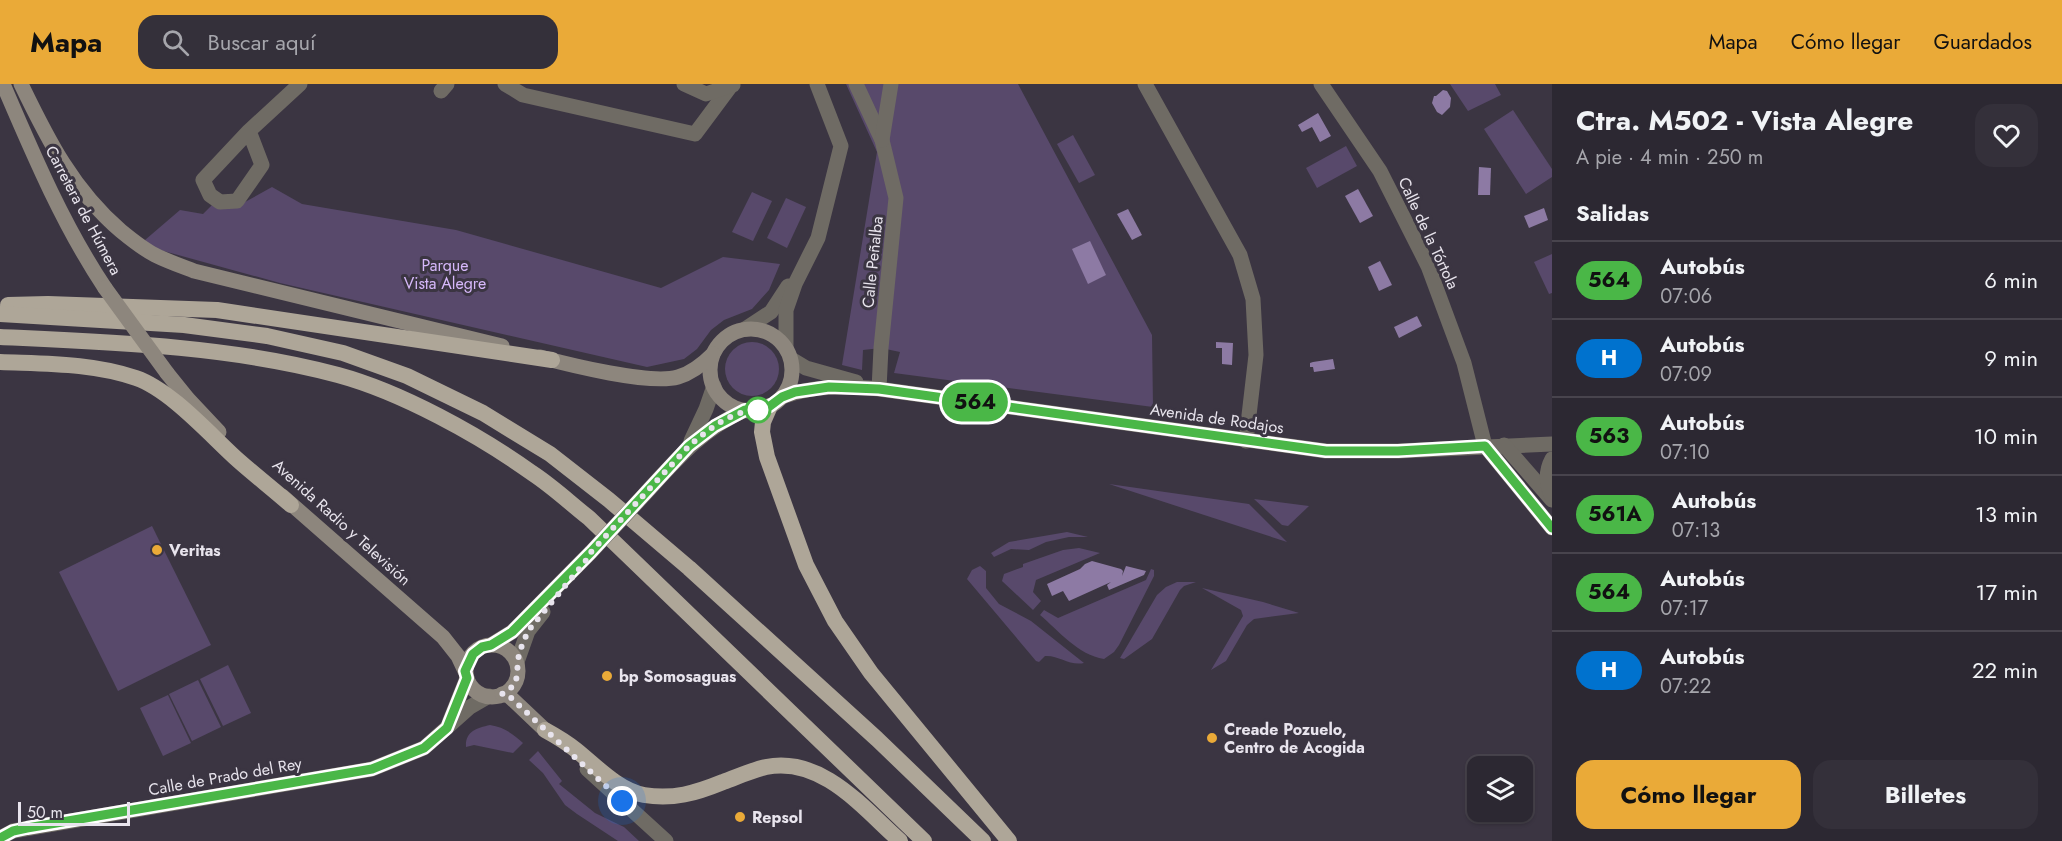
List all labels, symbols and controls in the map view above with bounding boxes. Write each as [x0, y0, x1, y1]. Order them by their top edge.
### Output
search box [138, 15, 558, 69]
text: Mapa [30, 22, 102, 63]
icon: search [159, 26, 192, 59]
text: Buscar aquí [207, 26, 316, 58]
text: Mapa [1708, 27, 1758, 57]
text: Cómo llegar [1791, 27, 1900, 57]
text: Guardados [1933, 27, 2032, 57]
text: Ctra. M502 - Vista Alegre [1576, 100, 1913, 141]
button: heart [1975, 104, 2038, 167]
street label: Carretera de Húmera [40, 141, 127, 279]
text: A pie · 4 min · 250 m [1576, 143, 1763, 172]
street label: Calle de la Tórtola [1392, 173, 1465, 293]
text: Salidas [1576, 197, 1649, 229]
street label: Calle Peñalba [856, 215, 889, 309]
text: Autobús [1660, 250, 1745, 282]
park label: Parque Vista Alegre [404, 254, 486, 295]
text: 6 min [1984, 264, 2038, 296]
text: 564 [1588, 265, 1630, 295]
text: 07:06 [1660, 282, 1712, 311]
text: Autobús [1660, 328, 1745, 360]
text: 9 min [1984, 342, 2038, 374]
text: H [1601, 343, 1617, 373]
text: 07:09 [1660, 360, 1712, 389]
line badge: 564 [940, 382, 1010, 422]
text: 564 [954, 387, 996, 417]
unlabelled marker [745, 397, 771, 423]
street label: Avenida de Rodajos [1149, 398, 1285, 439]
text: Autobús [1660, 406, 1745, 438]
text: 10 min [1974, 420, 2038, 452]
text: 563 [1589, 421, 1629, 451]
text: 07:10 [1660, 438, 1710, 467]
street label: Avenida Radio y Televisión [267, 454, 416, 591]
text: Autobús [1672, 484, 1756, 516]
text: 13 min [1975, 498, 2038, 530]
text: 561A [1588, 499, 1642, 529]
text: 07:13 [1672, 516, 1720, 545]
place label: Veritas [168, 539, 221, 562]
marker: Veritas [150, 543, 164, 557]
text: Autobús [1660, 562, 1745, 594]
text: 17 min [1976, 576, 2038, 608]
text: 564 [1588, 577, 1630, 607]
text: 07:17 [1660, 594, 1708, 623]
text: Autobús [1660, 640, 1745, 672]
text: 22 min [1972, 654, 2038, 686]
text: H [1601, 655, 1617, 685]
place label: bp Somosaguas [619, 665, 736, 688]
marker: bp Somosaguas [600, 669, 614, 683]
text: 07:22 [1660, 672, 1711, 701]
place label: Creade Pozuelo, Centro de Acogida [1224, 718, 1365, 759]
marker: Creade Pozuelo, Centro de Acogida [1205, 731, 1219, 745]
street label: Calle de Prado del Rey [147, 752, 305, 801]
map controls [1467, 756, 1533, 822]
button: layers [1467, 756, 1533, 822]
button: Cómo llegar [1576, 760, 1801, 829]
button: Billetes [1813, 760, 2038, 829]
your location [607, 786, 637, 816]
scale bar [18, 799, 130, 826]
text: 50 m [27, 801, 63, 824]
place label: Repsol [752, 806, 802, 829]
marker: Repsol [733, 810, 747, 824]

